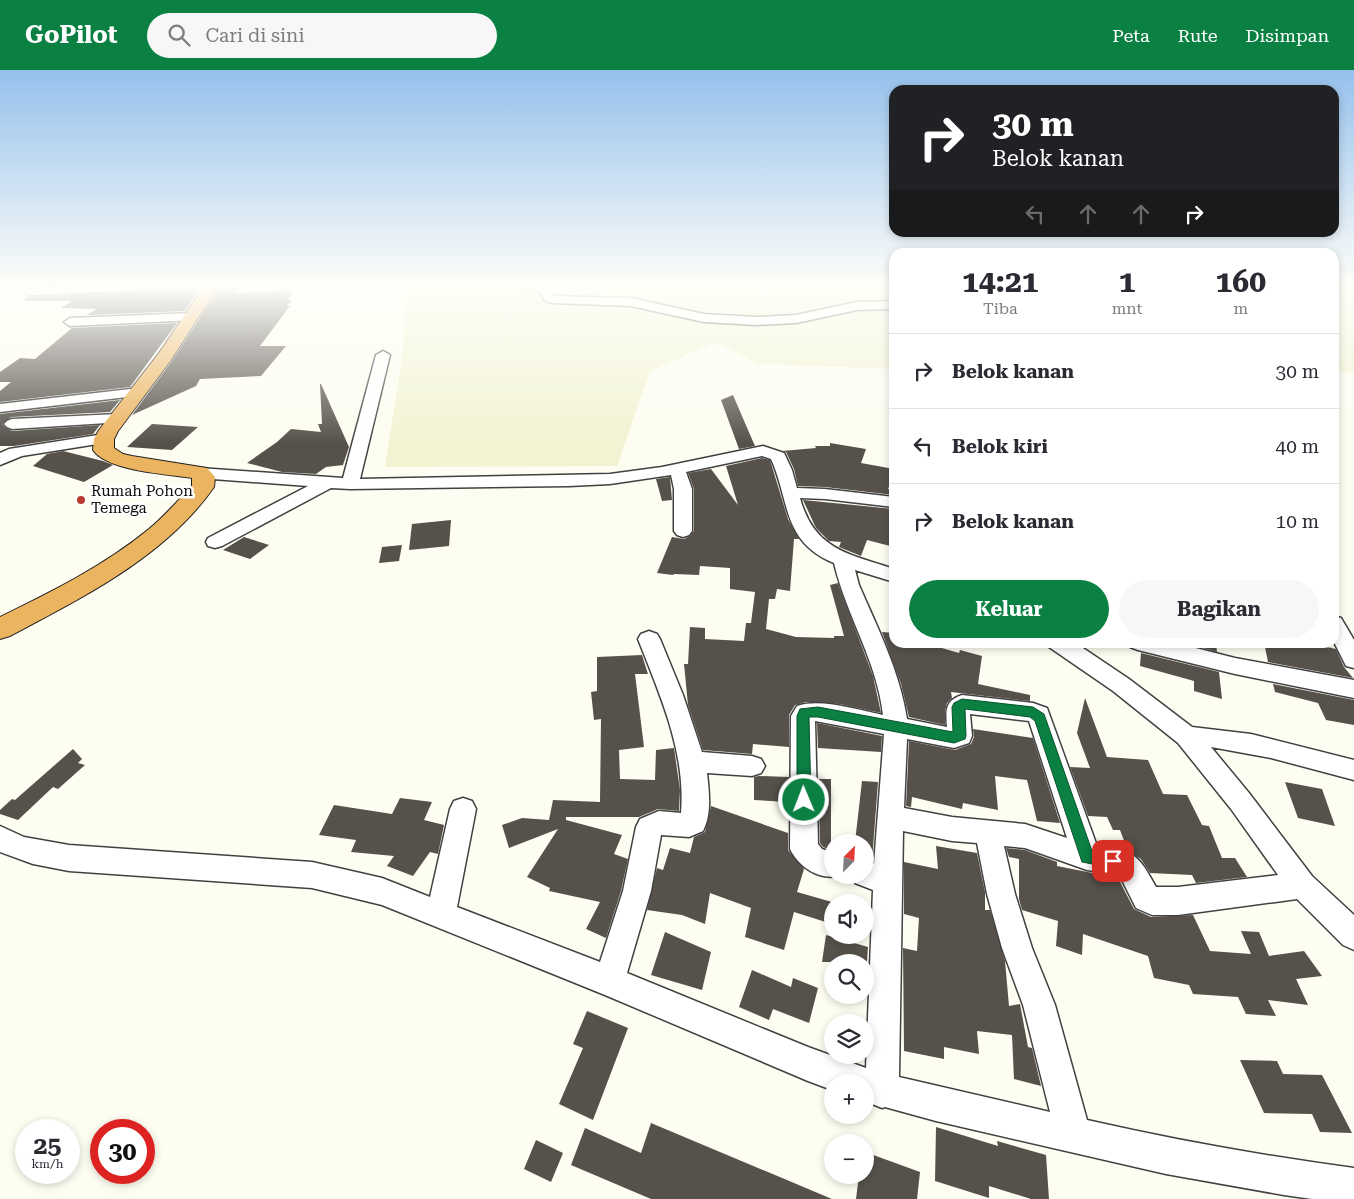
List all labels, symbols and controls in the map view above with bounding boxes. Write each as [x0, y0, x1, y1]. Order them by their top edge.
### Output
search box [147, 13, 497, 58]
text: GoPilot [25, 21, 117, 49]
icon: search [165, 21, 193, 49]
text: Cari di sini [205, 24, 304, 47]
text: Peta [1112, 25, 1150, 46]
text: Rute [1178, 25, 1218, 46]
text: Disimpan [1246, 25, 1329, 46]
text: 30 m [992, 104, 1074, 145]
icon: right [909, 105, 974, 170]
text: Belok kanan [992, 146, 1124, 171]
icon: left [1021, 200, 1049, 228]
icon: ahead [1074, 200, 1102, 228]
icon: ahead [1127, 200, 1155, 228]
icon: right [1180, 200, 1208, 228]
text: 14:21 [962, 264, 1039, 299]
text: 1 [1119, 264, 1135, 299]
text: 160 [1216, 264, 1266, 299]
text: Tiba [983, 299, 1018, 318]
text: mnt [1112, 299, 1143, 318]
text: m [1233, 299, 1248, 318]
icon: right [909, 357, 937, 385]
text: Belok kanan [952, 360, 1074, 383]
text: 30 m [1276, 360, 1319, 383]
icon: left [909, 432, 937, 460]
text: Belok kiri [952, 435, 1048, 458]
text: 40 m [1276, 435, 1319, 458]
place label: Rumah Pohon Temega [91, 482, 193, 517]
marker: Rumah Pohon Temega [75, 494, 87, 506]
icon: right [909, 507, 937, 535]
text: Belok kanan [952, 510, 1074, 533]
text: 10 m [1276, 510, 1319, 533]
button: Keluar [909, 580, 1109, 638]
button: Bagikan [1119, 580, 1319, 638]
position arrow [777, 773, 829, 825]
north arrow [824, 834, 874, 884]
map controls [824, 834, 874, 1184]
pin [1092, 840, 1134, 882]
icon: arrive [1099, 847, 1127, 875]
button: sound [824, 894, 874, 944]
button: search [824, 954, 874, 1004]
button: layers [824, 1014, 874, 1064]
button: + [824, 1074, 874, 1124]
speed limit sign: 30 [90, 1119, 155, 1184]
text: 25 [33, 1131, 62, 1160]
button: − [824, 1134, 874, 1184]
text: km/h [31, 1157, 64, 1171]

